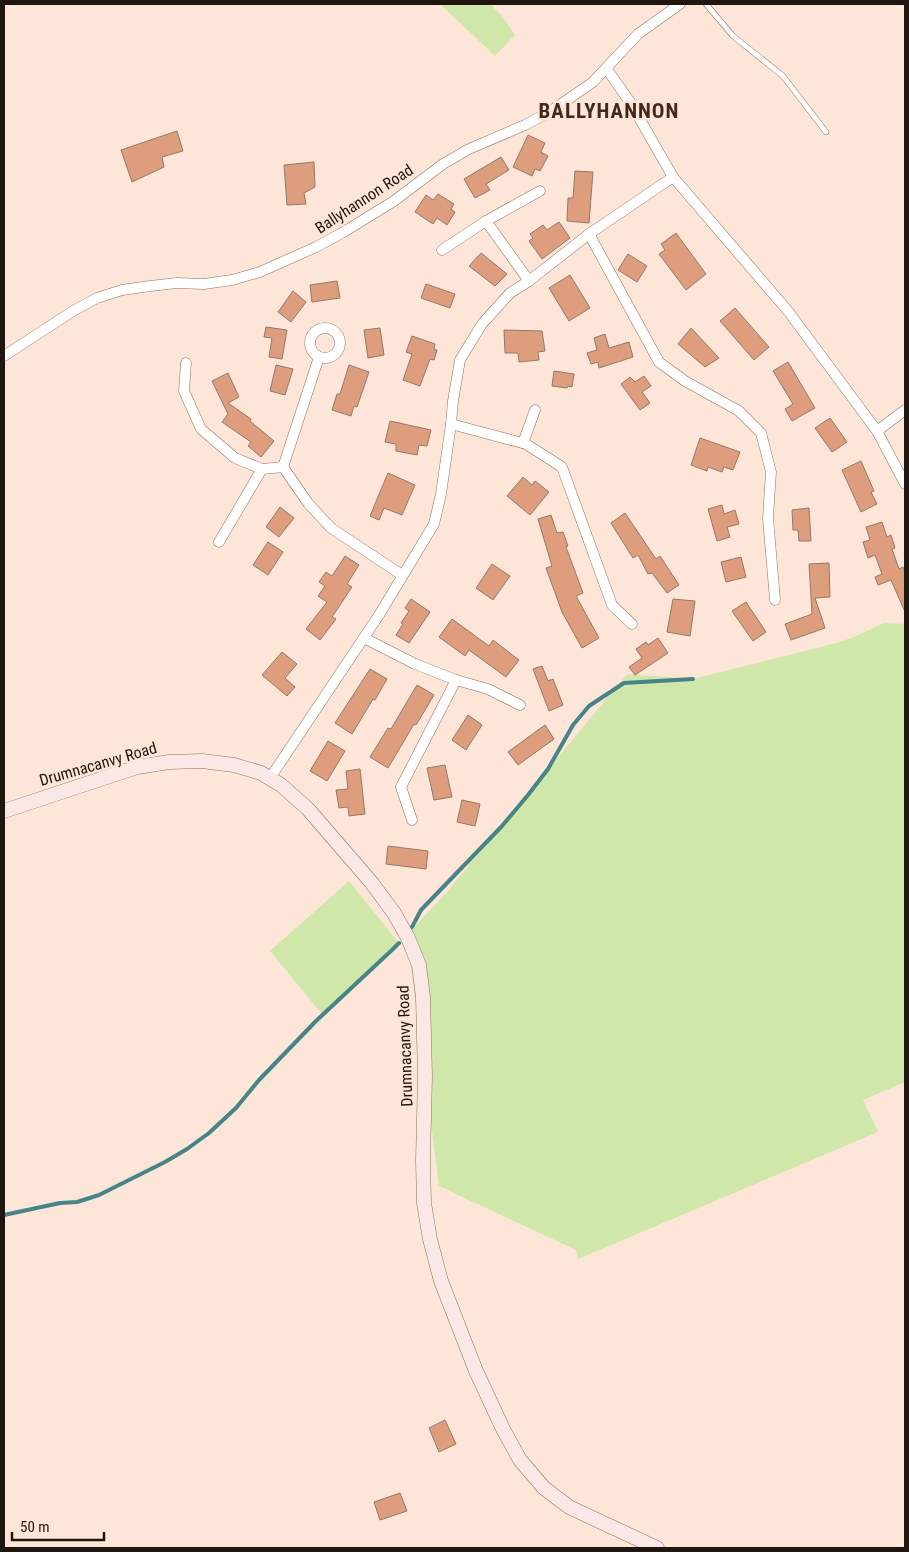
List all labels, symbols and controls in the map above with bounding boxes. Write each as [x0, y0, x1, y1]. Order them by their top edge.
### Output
district label: BALLYHANNON [539, 99, 679, 123]
street label: Ballyhannon Road [311, 160, 417, 238]
street label: Drumnacanvy Road [37, 738, 159, 790]
street label: Drumnacanvy Road [393, 985, 417, 1107]
scale bar [12, 1510, 105, 1542]
text: 50 m [20, 1518, 50, 1536]

